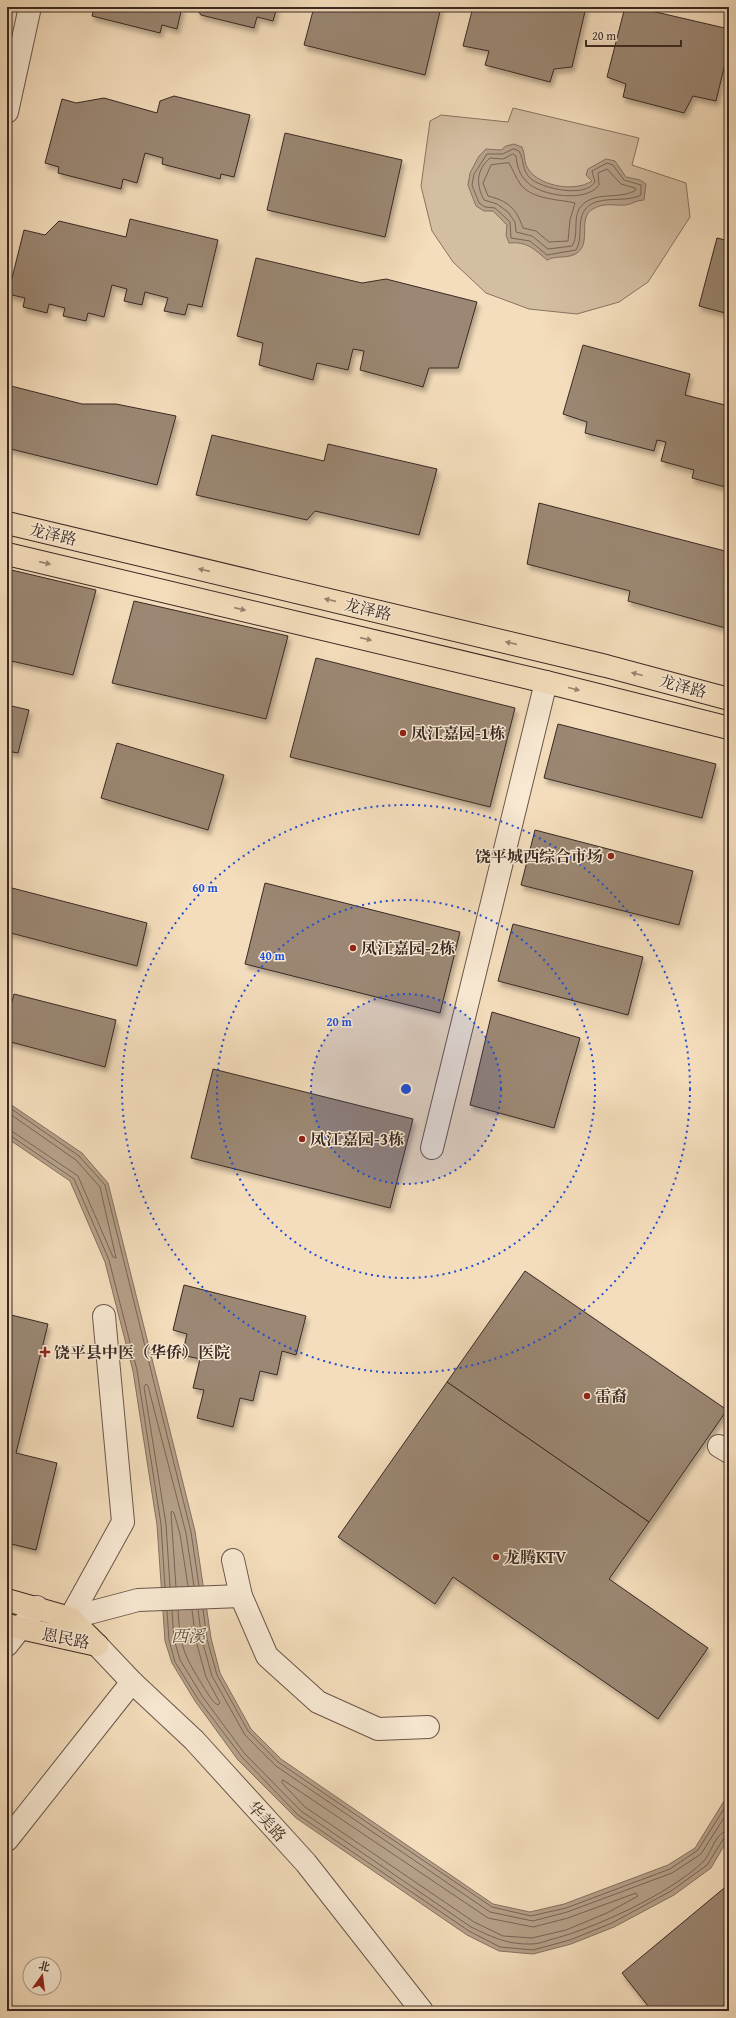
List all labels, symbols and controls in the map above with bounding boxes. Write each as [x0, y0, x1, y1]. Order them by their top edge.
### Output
scale bar [586, 22, 681, 48]
text: 20 m [592, 27, 616, 44]
street label: 龙泽路 [27, 517, 79, 551]
one-way arrow [39, 560, 51, 566]
one-way arrow [197, 566, 210, 572]
street label: 龙泽路 [342, 592, 394, 626]
one-way arrow [324, 597, 336, 603]
one-way arrow [234, 606, 246, 612]
one-way arrow [360, 636, 372, 642]
one-way arrow [505, 640, 517, 646]
street label: 龙泽路 [657, 668, 709, 704]
one-way arrow [631, 671, 643, 677]
one-way arrow [568, 686, 580, 692]
place label: 凤江嘉园-1栋 [411, 721, 505, 745]
marker: 凤江嘉园-1栋 [398, 728, 408, 738]
place label: 饶平城西综合市场 [475, 844, 603, 868]
marker: 饶平城西综合市场 [606, 851, 616, 861]
text: 60 m [192, 879, 218, 896]
place label: 凤江嘉园-2栋 [361, 936, 455, 960]
marker: 凤江嘉园-2栋 [348, 943, 358, 953]
text: 40 m [259, 947, 285, 964]
text: 20 m [326, 1013, 352, 1030]
centre of rings [399, 1082, 413, 1096]
place label: 凤江嘉园-3栋 [310, 1127, 404, 1151]
marker: 凤江嘉园-3栋 [297, 1134, 307, 1144]
place label: 饶平县中医（华侨）医院 [54, 1340, 230, 1364]
marker: 饶平县中医（华侨）医院 [39, 1346, 51, 1358]
place label: 雷裔 [595, 1384, 627, 1408]
marker: 雷裔 [582, 1391, 592, 1401]
place label: 龙腾KTV [504, 1545, 567, 1569]
marker: 龙腾KTV [491, 1552, 501, 1562]
street label: 恩民路 [40, 1622, 92, 1654]
water label: 西溪 [171, 1623, 207, 1648]
street label: 华美路 [242, 1795, 292, 1847]
north arrow [22, 1956, 62, 1996]
text: 北 [37, 1957, 52, 1975]

